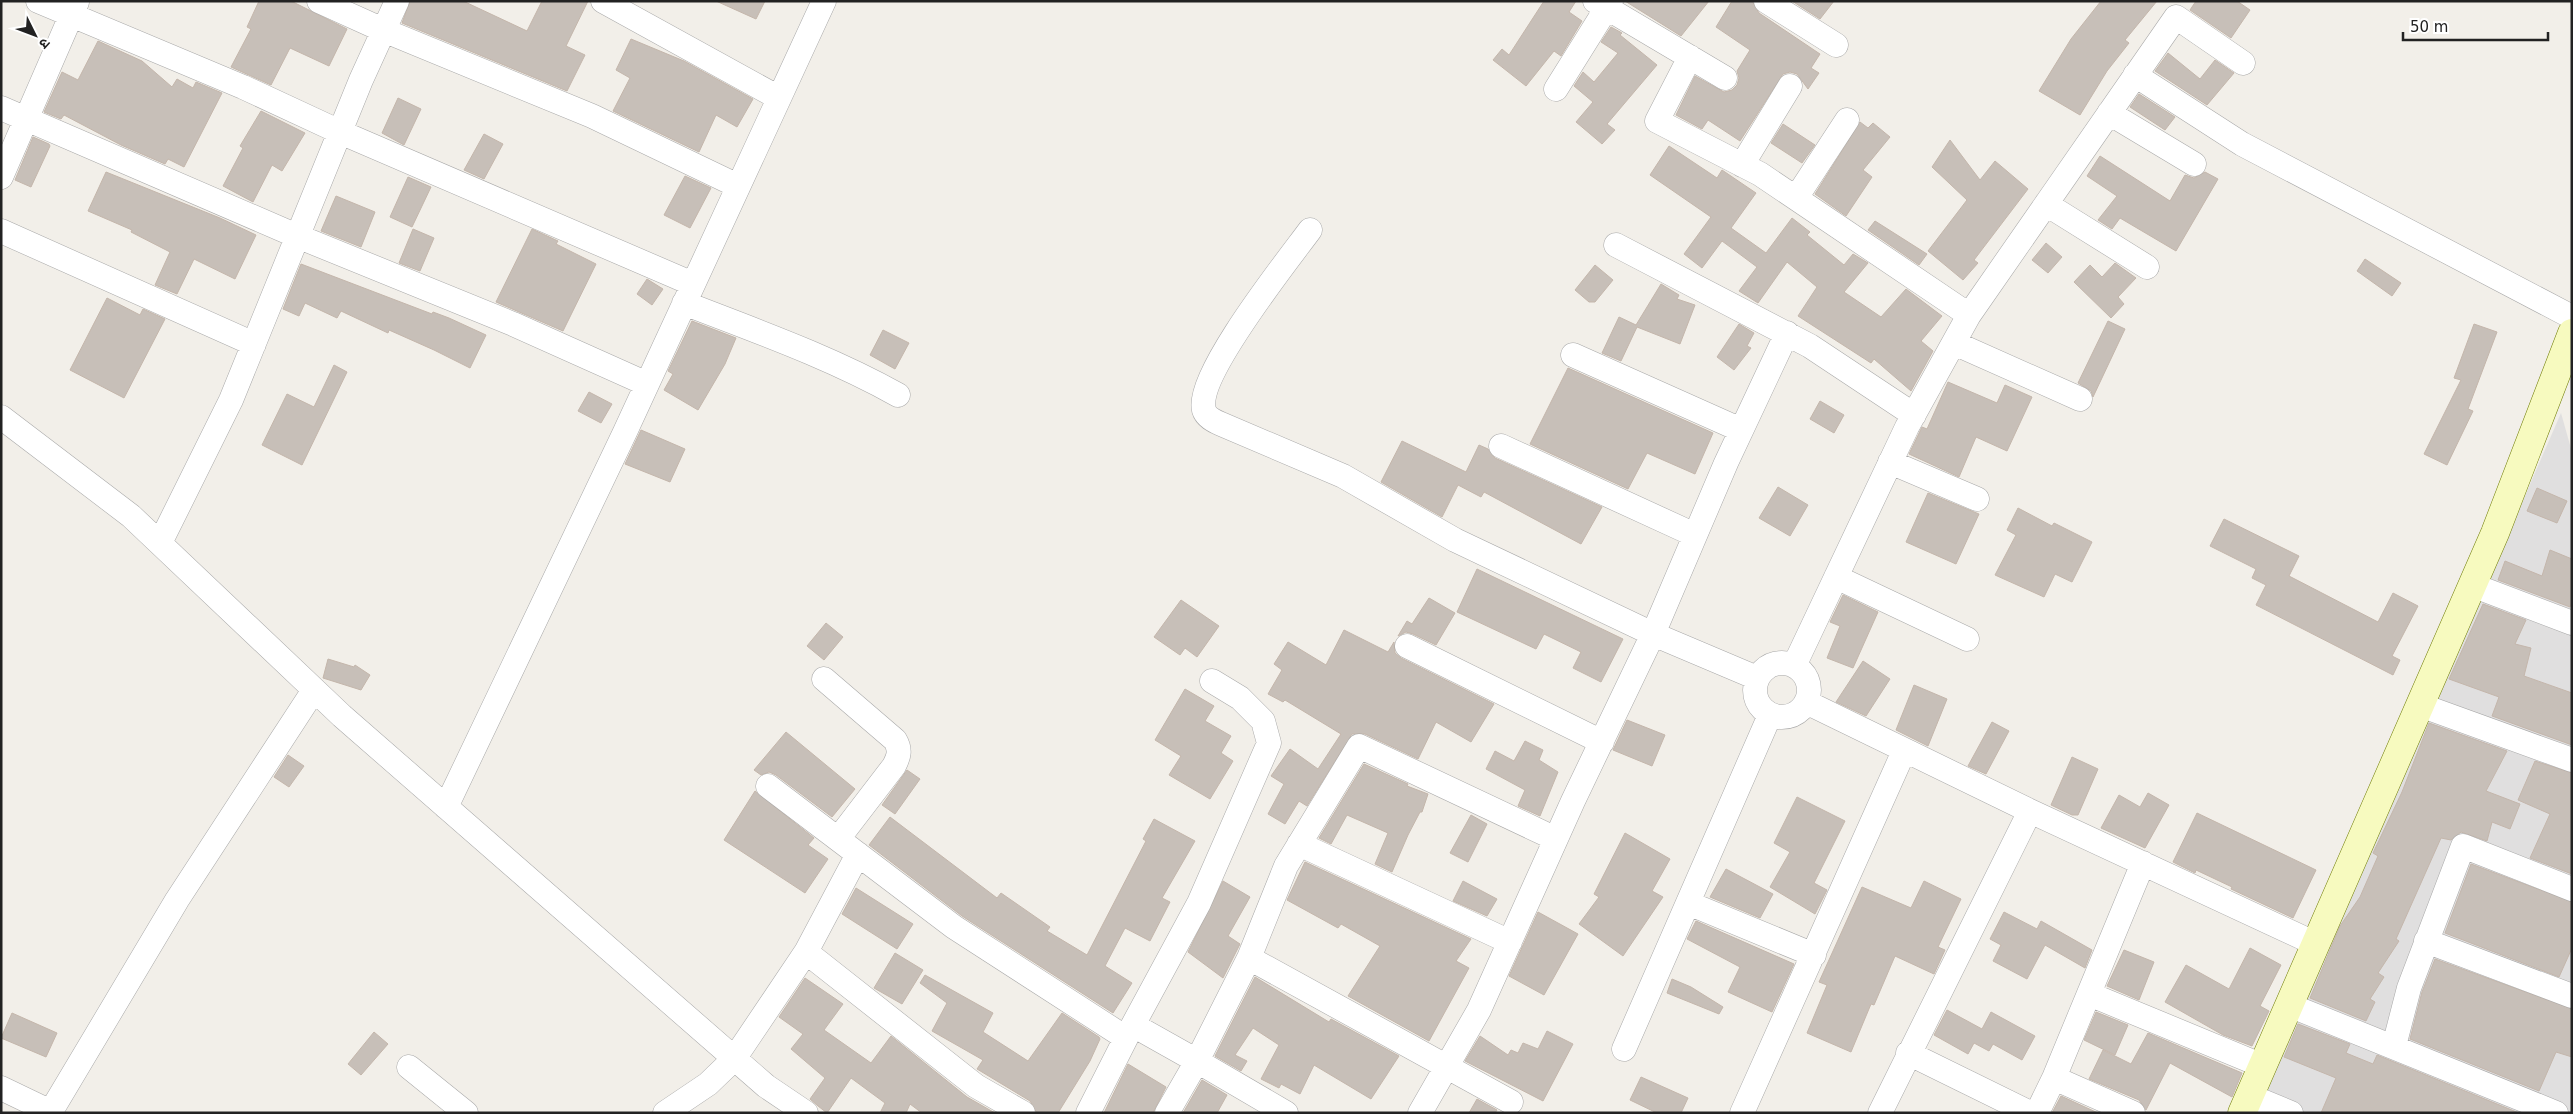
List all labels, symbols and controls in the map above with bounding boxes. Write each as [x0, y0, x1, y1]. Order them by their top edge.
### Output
north arrow [10, 10, 60, 60]
scale bar [2403, 10, 2548, 42]
text: 50 m [2410, 18, 2448, 36]
text: उ [35, 35, 53, 53]

